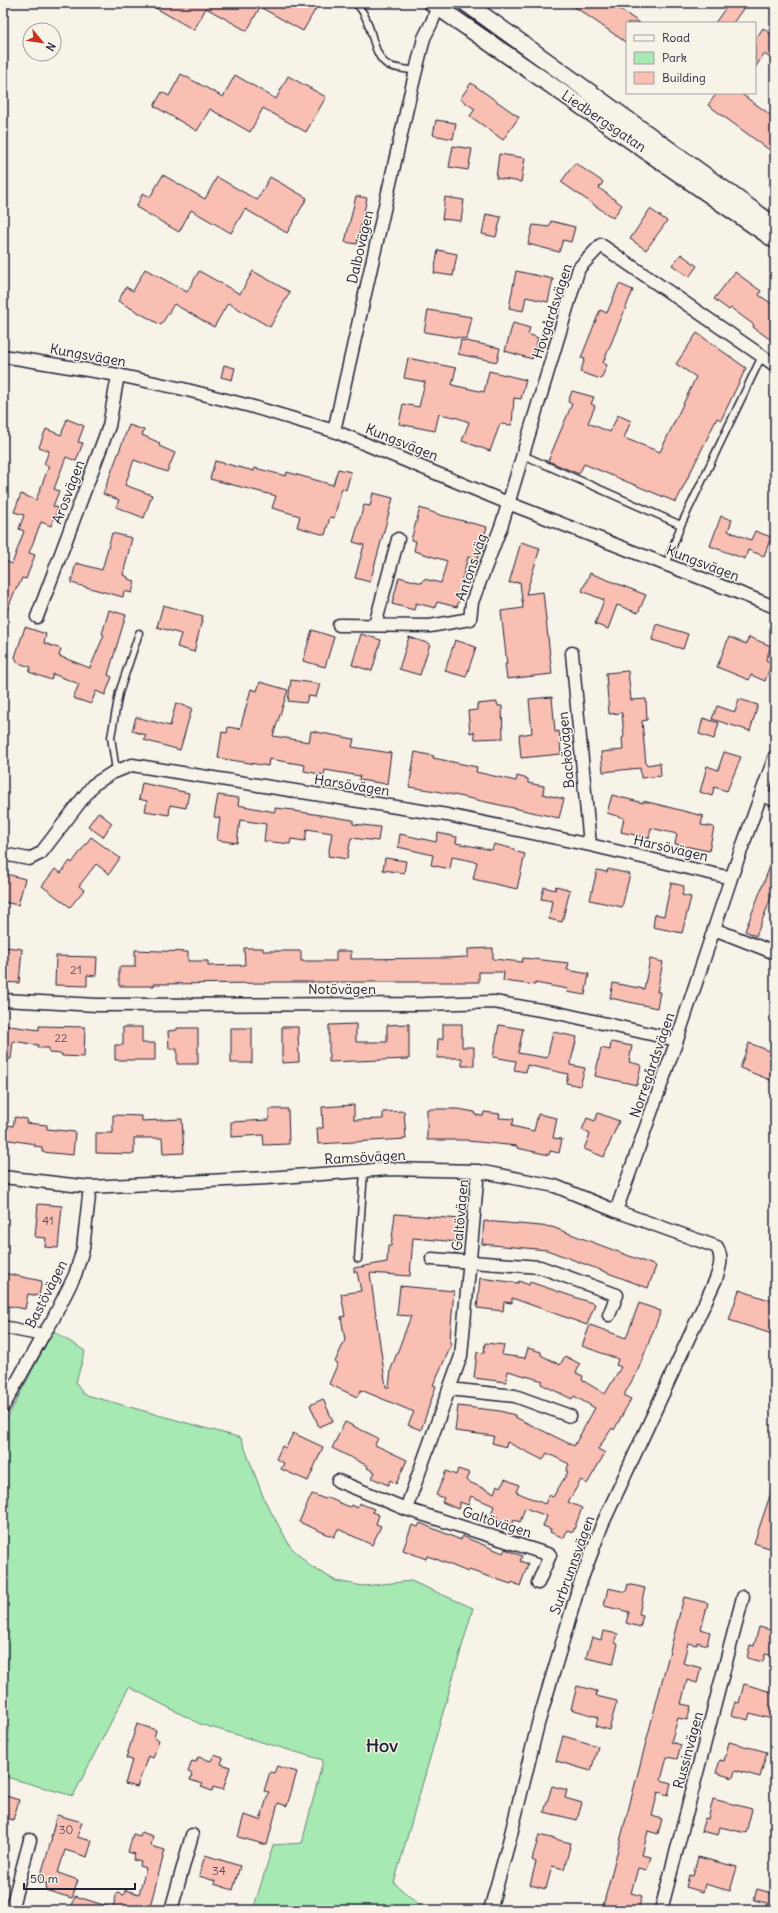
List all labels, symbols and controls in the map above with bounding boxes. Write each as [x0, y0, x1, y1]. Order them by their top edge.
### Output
north arrow [22, 22, 62, 62]
legend [626, 22, 756, 94]
text: Road [662, 30, 690, 45]
text: N [43, 40, 59, 54]
text: Park [662, 50, 687, 65]
text: Building [662, 70, 706, 85]
street label: Liedbergsgatan [558, 86, 650, 156]
street label: Dalbovägen [343, 209, 377, 285]
street label: Hovgårdsvägen [528, 261, 576, 361]
street label: Kungsvägen [48, 339, 128, 371]
street label: Kungsvägen [363, 419, 441, 465]
street label: Arosvägen [48, 458, 88, 526]
street label: Antons väg [451, 531, 491, 603]
street label: Kungsvägen [664, 541, 742, 585]
street label: Backövägen [554, 711, 578, 789]
street label: Harsövägen [313, 770, 391, 800]
street label: Harsövägen [632, 831, 710, 865]
house number: 21 [70, 962, 82, 977]
street label: Notövägen [308, 980, 376, 998]
street label: Norregårdsvägen [626, 1010, 678, 1120]
house number: 22 [54, 1030, 68, 1045]
street label: Ramsövägen [324, 1146, 406, 1168]
street label: Galtövägen [448, 1178, 472, 1252]
house number: 41 [42, 1213, 54, 1228]
street label: Bastövägen [21, 1257, 71, 1331]
street label: Galtövägen [460, 1502, 534, 1542]
street label: Surbrunnsvägen [546, 1513, 598, 1617]
street label: Russinvägen [669, 1710, 707, 1790]
district label: Hov [366, 1734, 398, 1757]
house number: 30 [59, 1822, 73, 1837]
house number: 34 [212, 1863, 226, 1878]
scale bar [24, 1865, 135, 1891]
text: 50 m [30, 1871, 59, 1886]

